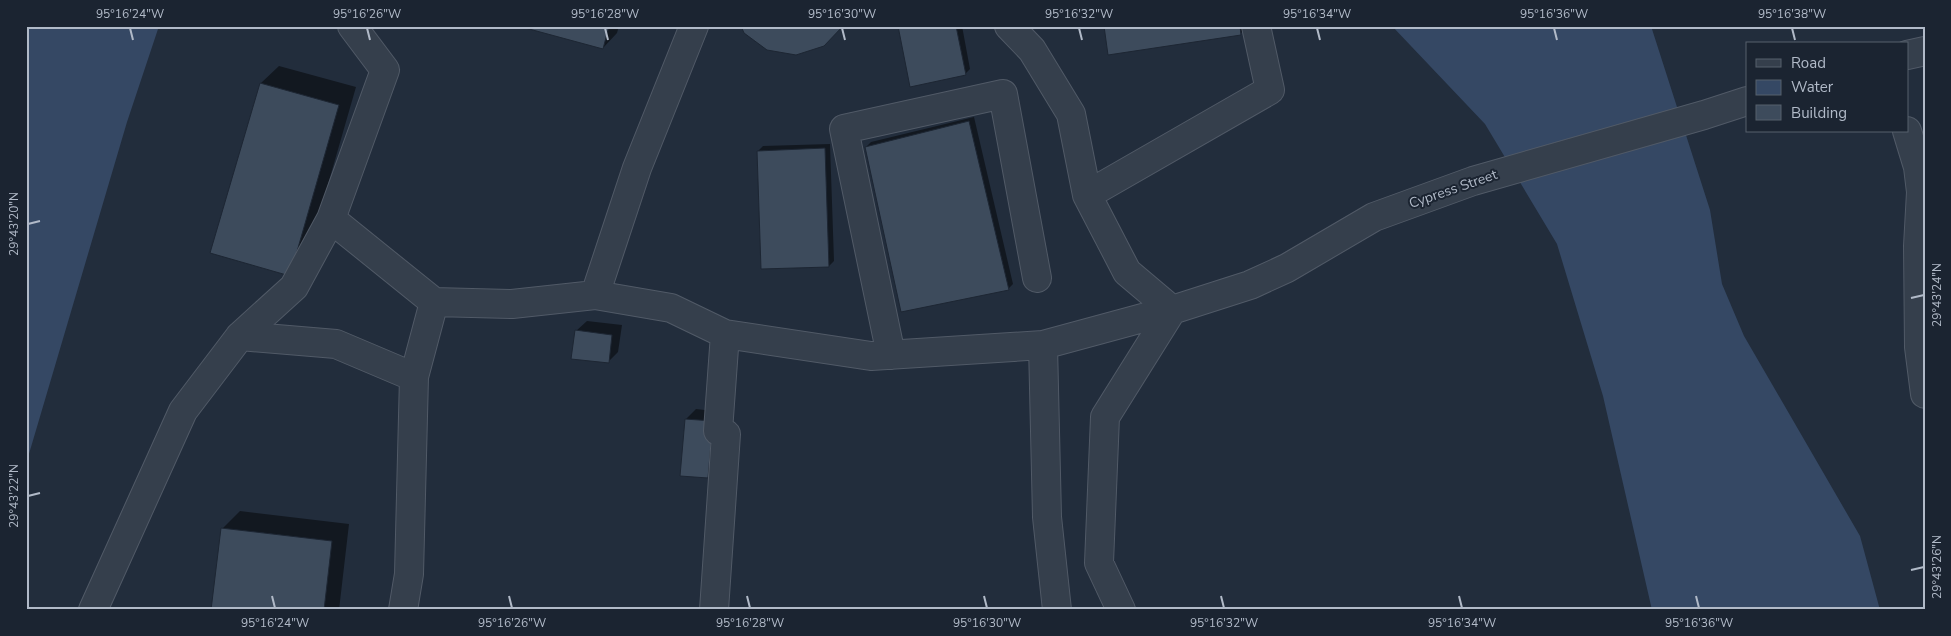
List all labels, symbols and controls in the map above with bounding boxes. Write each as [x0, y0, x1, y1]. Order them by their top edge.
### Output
text: 95°16'24"W [96, 6, 164, 22]
text: 95°16'26"W [333, 6, 401, 22]
text: 95°16'28"W [571, 6, 639, 22]
text: 95°16'30"W [808, 6, 876, 22]
text: 95°16'32"W [1045, 6, 1113, 22]
text: 95°16'34"W [1283, 6, 1351, 22]
text: 95°16'36"W [1520, 6, 1588, 22]
text: 95°16'38"W [1758, 6, 1826, 22]
legend [1746, 42, 1908, 132]
text: Road [1791, 53, 1826, 73]
text: Water [1791, 77, 1834, 97]
text: Building [1791, 103, 1847, 123]
street label: Cypress Street [1406, 165, 1500, 213]
text: 29°43'20"N [6, 192, 22, 256]
text: 29°43'24"N [1929, 263, 1945, 327]
text: 29°43'22"N [6, 464, 22, 528]
text: 29°43'26"N [1929, 535, 1945, 599]
text: 95°16'24"W [241, 615, 309, 631]
text: 95°16'26"W [478, 615, 546, 631]
text: 95°16'28"W [716, 615, 784, 631]
text: 95°16'30"W [953, 615, 1021, 631]
text: 95°16'32"W [1190, 615, 1258, 631]
text: 95°16'34"W [1428, 615, 1496, 631]
text: 95°16'36"W [1665, 615, 1733, 631]

